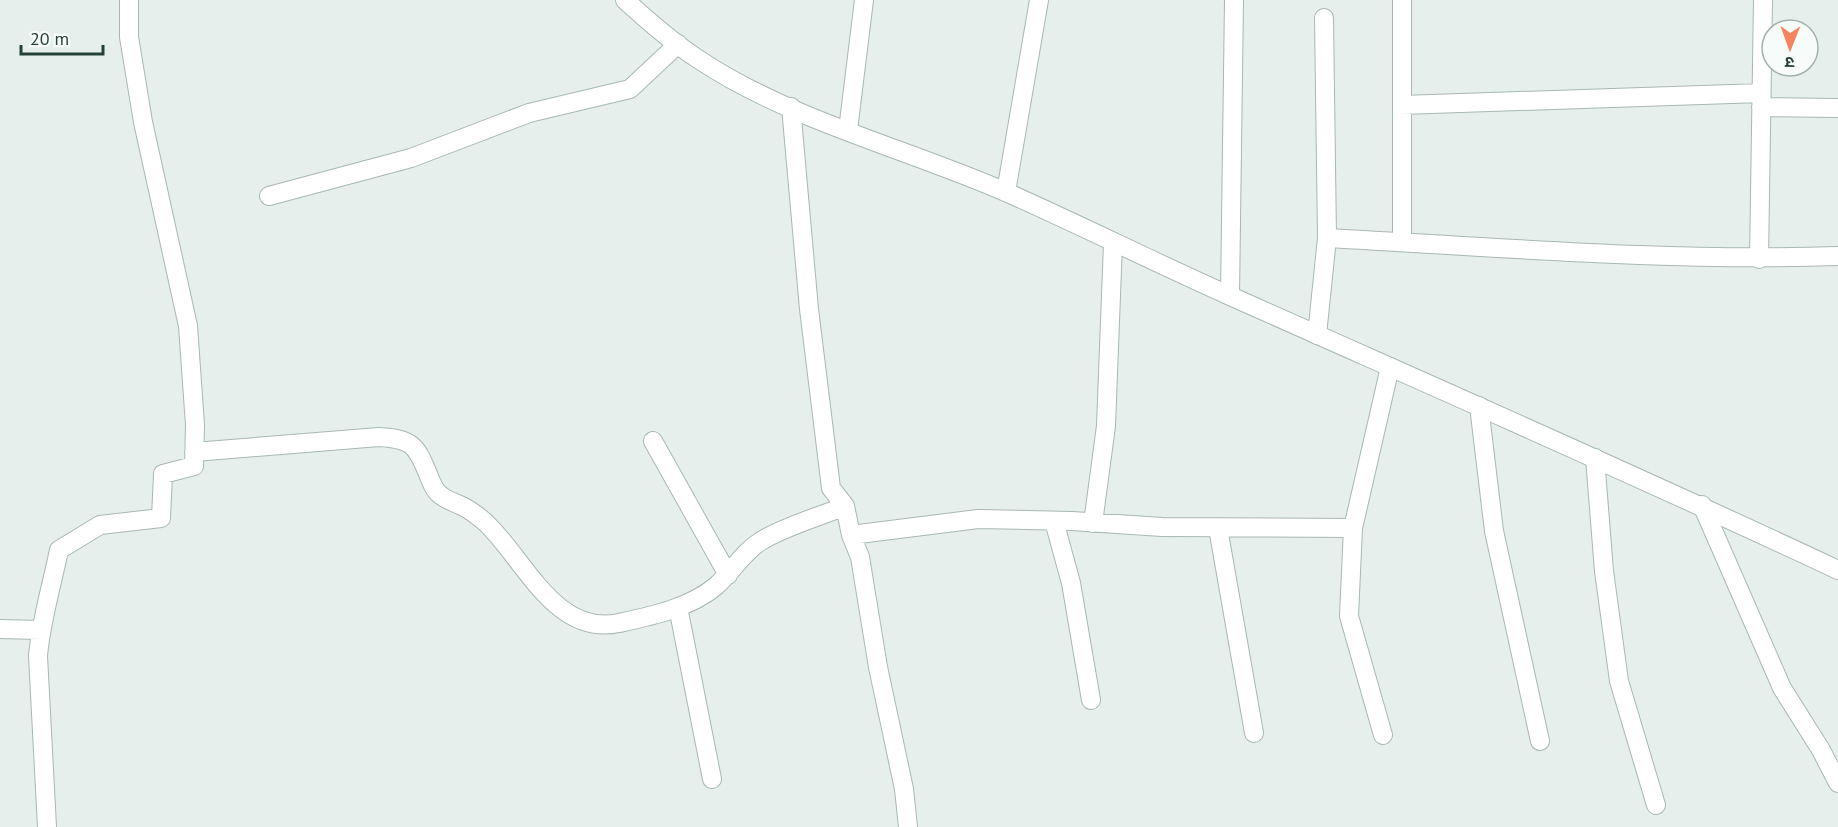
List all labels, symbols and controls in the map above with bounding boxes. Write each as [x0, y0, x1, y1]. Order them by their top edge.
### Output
scale bar [21, 18, 104, 56]
north arrow [1760, 18, 1820, 78]
text: 20 m [30, 27, 69, 50]
text: उ [1784, 53, 1795, 73]

